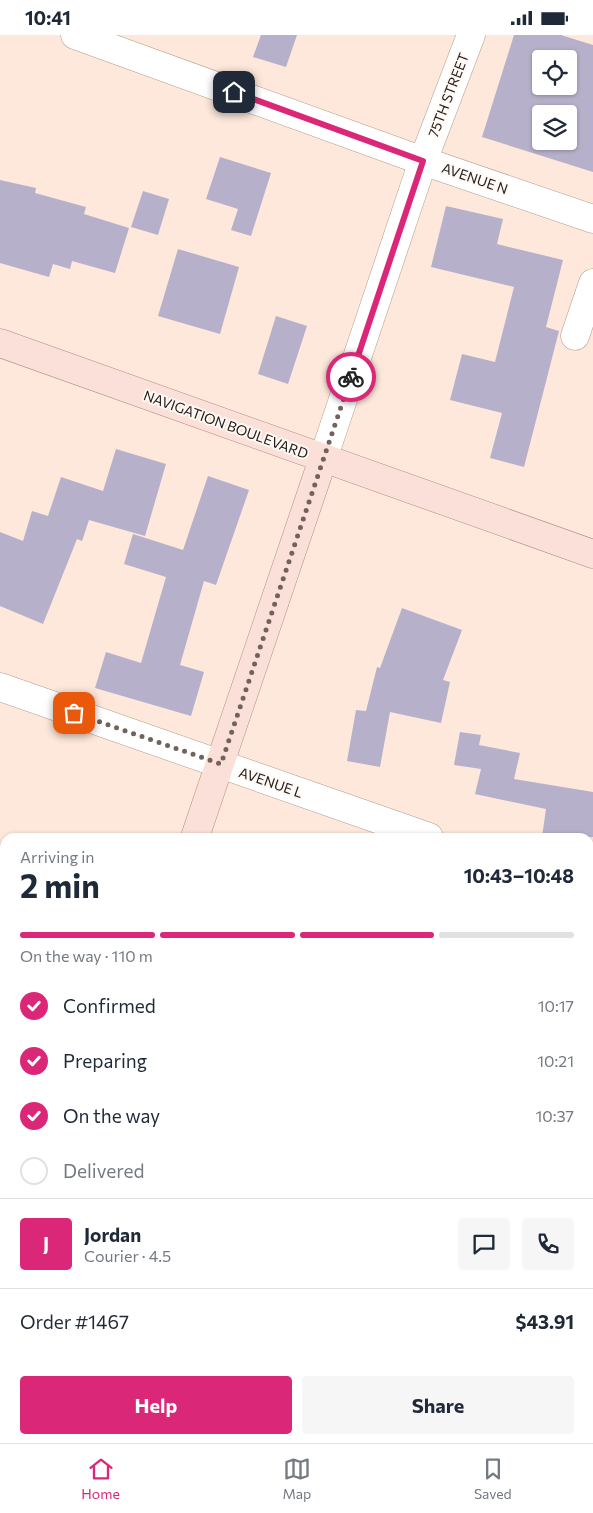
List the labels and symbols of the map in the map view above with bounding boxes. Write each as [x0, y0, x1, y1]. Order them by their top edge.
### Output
street label: 75TH STREET [424, 50, 472, 140]
pin [213, 71, 255, 113]
street label: AVENUE N [440, 159, 510, 197]
courier [326, 352, 376, 402]
street label: NAVIGATION BOULEVARD [141, 386, 311, 462]
pin [53, 692, 95, 734]
street label: AVENUE L [237, 763, 305, 801]

